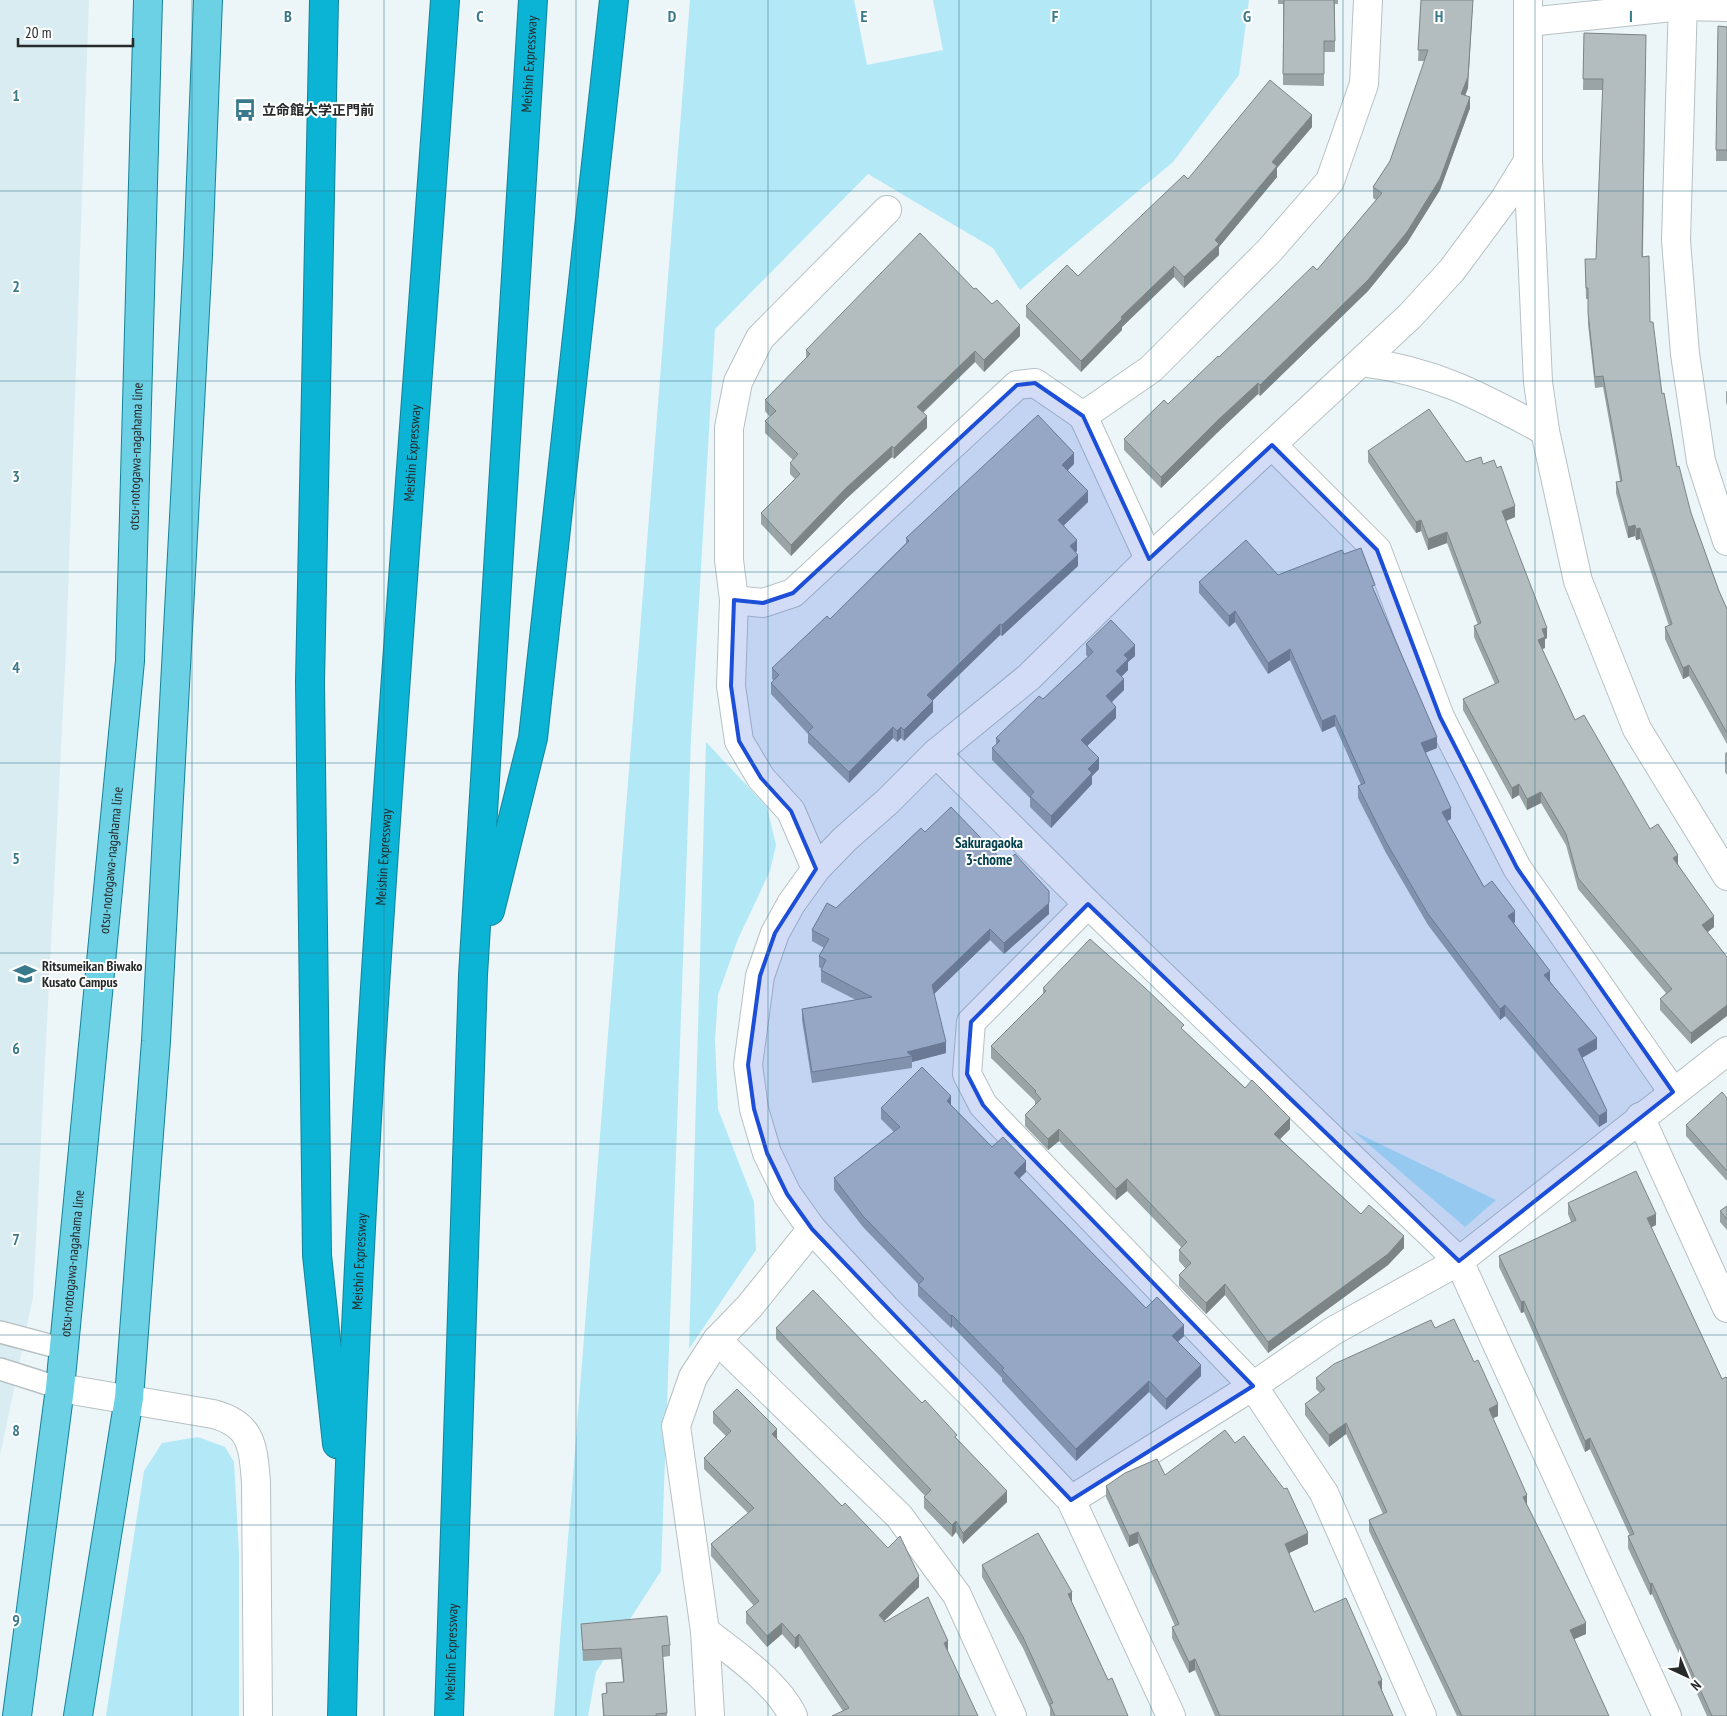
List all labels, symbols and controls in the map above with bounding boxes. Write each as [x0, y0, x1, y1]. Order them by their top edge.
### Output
text: B [284, 6, 292, 26]
text: C [476, 6, 484, 26]
text: D [668, 6, 677, 26]
text: E [861, 6, 868, 26]
text: F [1052, 6, 1059, 26]
text: G [1243, 6, 1251, 26]
text: H [1435, 6, 1443, 26]
text: I [1629, 6, 1633, 26]
street label: Meishin Expressway [517, 14, 541, 113]
scale bar [18, 15, 132, 47]
text: 20 m [25, 23, 51, 42]
text: 1 [12, 85, 20, 105]
bus stop icon: 立命館大学正門前 [232, 97, 258, 123]
place label: 立命館大学正門前 [262, 101, 374, 119]
text: 2 [12, 276, 20, 296]
street label: otsu-notogawa-nagahama line [125, 382, 147, 530]
street label: Meishin Expressway [400, 403, 425, 502]
text: 3 [12, 466, 20, 486]
text: 4 [12, 657, 20, 677]
street label: otsu-notogawa-nagahama line [95, 786, 127, 935]
street label: Meishin Expressway [371, 807, 396, 906]
district label: Sakuragaoka 3-chome [955, 833, 1023, 869]
text: 5 [12, 848, 20, 868]
place label: Ritsumeikan Biwako Kusato Campus [42, 957, 143, 991]
school or university icon: Ritsumeikan Biwako Kusato Campus [12, 961, 38, 987]
text: 6 [12, 1038, 20, 1058]
street label: otsu-notogawa-nagahama line [56, 1189, 88, 1338]
street label: Meishin Expressway [348, 1212, 371, 1310]
text: 7 [12, 1229, 20, 1249]
text: 8 [12, 1420, 20, 1440]
street label: Meishin Expressway [441, 1603, 462, 1701]
text: 9 [12, 1610, 20, 1630]
north arrow [1662, 1651, 1712, 1701]
text: N [1687, 1676, 1705, 1694]

